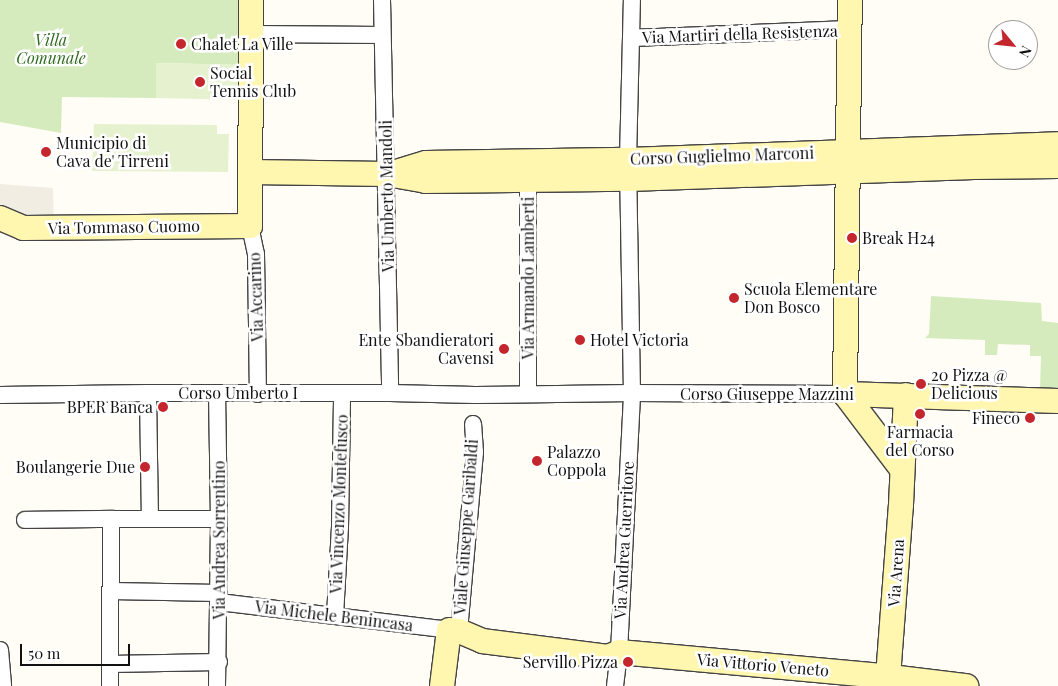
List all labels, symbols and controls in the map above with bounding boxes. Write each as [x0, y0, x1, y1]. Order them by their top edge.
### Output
north arrow [988, 20, 1038, 70]
street label: Via Martiri della Resistenza [642, 21, 838, 47]
park label: Villa Comunale [16, 30, 86, 68]
place label: Chalet La Ville [191, 34, 294, 54]
marker: Chalet La Ville [175, 38, 187, 50]
text: N [1015, 43, 1037, 61]
place label: Social Tennis Club [210, 63, 296, 101]
marker: Social Tennis Club [194, 76, 206, 88]
street label: Via Umberto Mandoli [376, 120, 398, 272]
place label: Municipio di Cava de' Tirreni [56, 133, 170, 171]
street label: Corso Guglielmo Marconi [630, 143, 814, 169]
marker: Municipio di Cava de' Tirreni [40, 146, 52, 158]
street label: Via Armando Lamberti [518, 196, 538, 360]
street label: Via Tommaso Cuomo [48, 216, 200, 238]
place label: Break H24 [862, 228, 935, 248]
marker: Break H24 [846, 232, 858, 244]
street label: Via Accarino [245, 252, 267, 342]
place label: Scuola Elementare Don Bosco [744, 279, 877, 317]
marker: Scuola Elementare Don Bosco [728, 292, 740, 304]
place label: Ente Sbandieratori Cavensi [358, 330, 494, 368]
place label: Hotel Victoria [590, 330, 689, 350]
marker: Hotel Victoria [574, 334, 586, 346]
marker: Ente Sbandieratori Cavensi [498, 343, 510, 355]
place label: 20 Pizza @ Delicious [931, 365, 1008, 403]
marker: 20 Pizza @ Delicious [915, 378, 927, 390]
street label: Corso Umberto I [178, 383, 298, 403]
street label: Corso Giuseppe Mazzini [680, 384, 854, 404]
place label: BPER Banca [66, 397, 153, 417]
marker: BPER Banca [157, 401, 169, 413]
marker: Farmacia del Corso [914, 408, 926, 420]
place label: Fineco [972, 408, 1020, 428]
marker: Fineco [1024, 412, 1036, 424]
street label: Via Vincenzo Montefusco [326, 414, 352, 594]
place label: Farmacia del Corso [886, 422, 954, 460]
street label: Viale Giuseppe Garibaldi [450, 438, 482, 616]
place label: Palazzo Coppola [547, 442, 607, 480]
marker: Palazzo Coppola [531, 455, 543, 467]
place label: Boulangerie Due [16, 457, 135, 477]
street label: Via Andrea Sorrentino [209, 460, 229, 620]
street label: Via Andrea Guerritore [610, 460, 638, 620]
marker: Boulangerie Due [139, 461, 151, 473]
street label: Via Arena [884, 538, 908, 608]
street label: Via Michele Benincasa [254, 597, 414, 635]
scale bar [22, 634, 132, 666]
text: 50 m [28, 643, 60, 663]
street label: Via Vittorio Veneto [695, 650, 831, 680]
place label: Servillo Pizza [523, 652, 618, 672]
marker: Servillo Pizza [622, 656, 634, 668]

